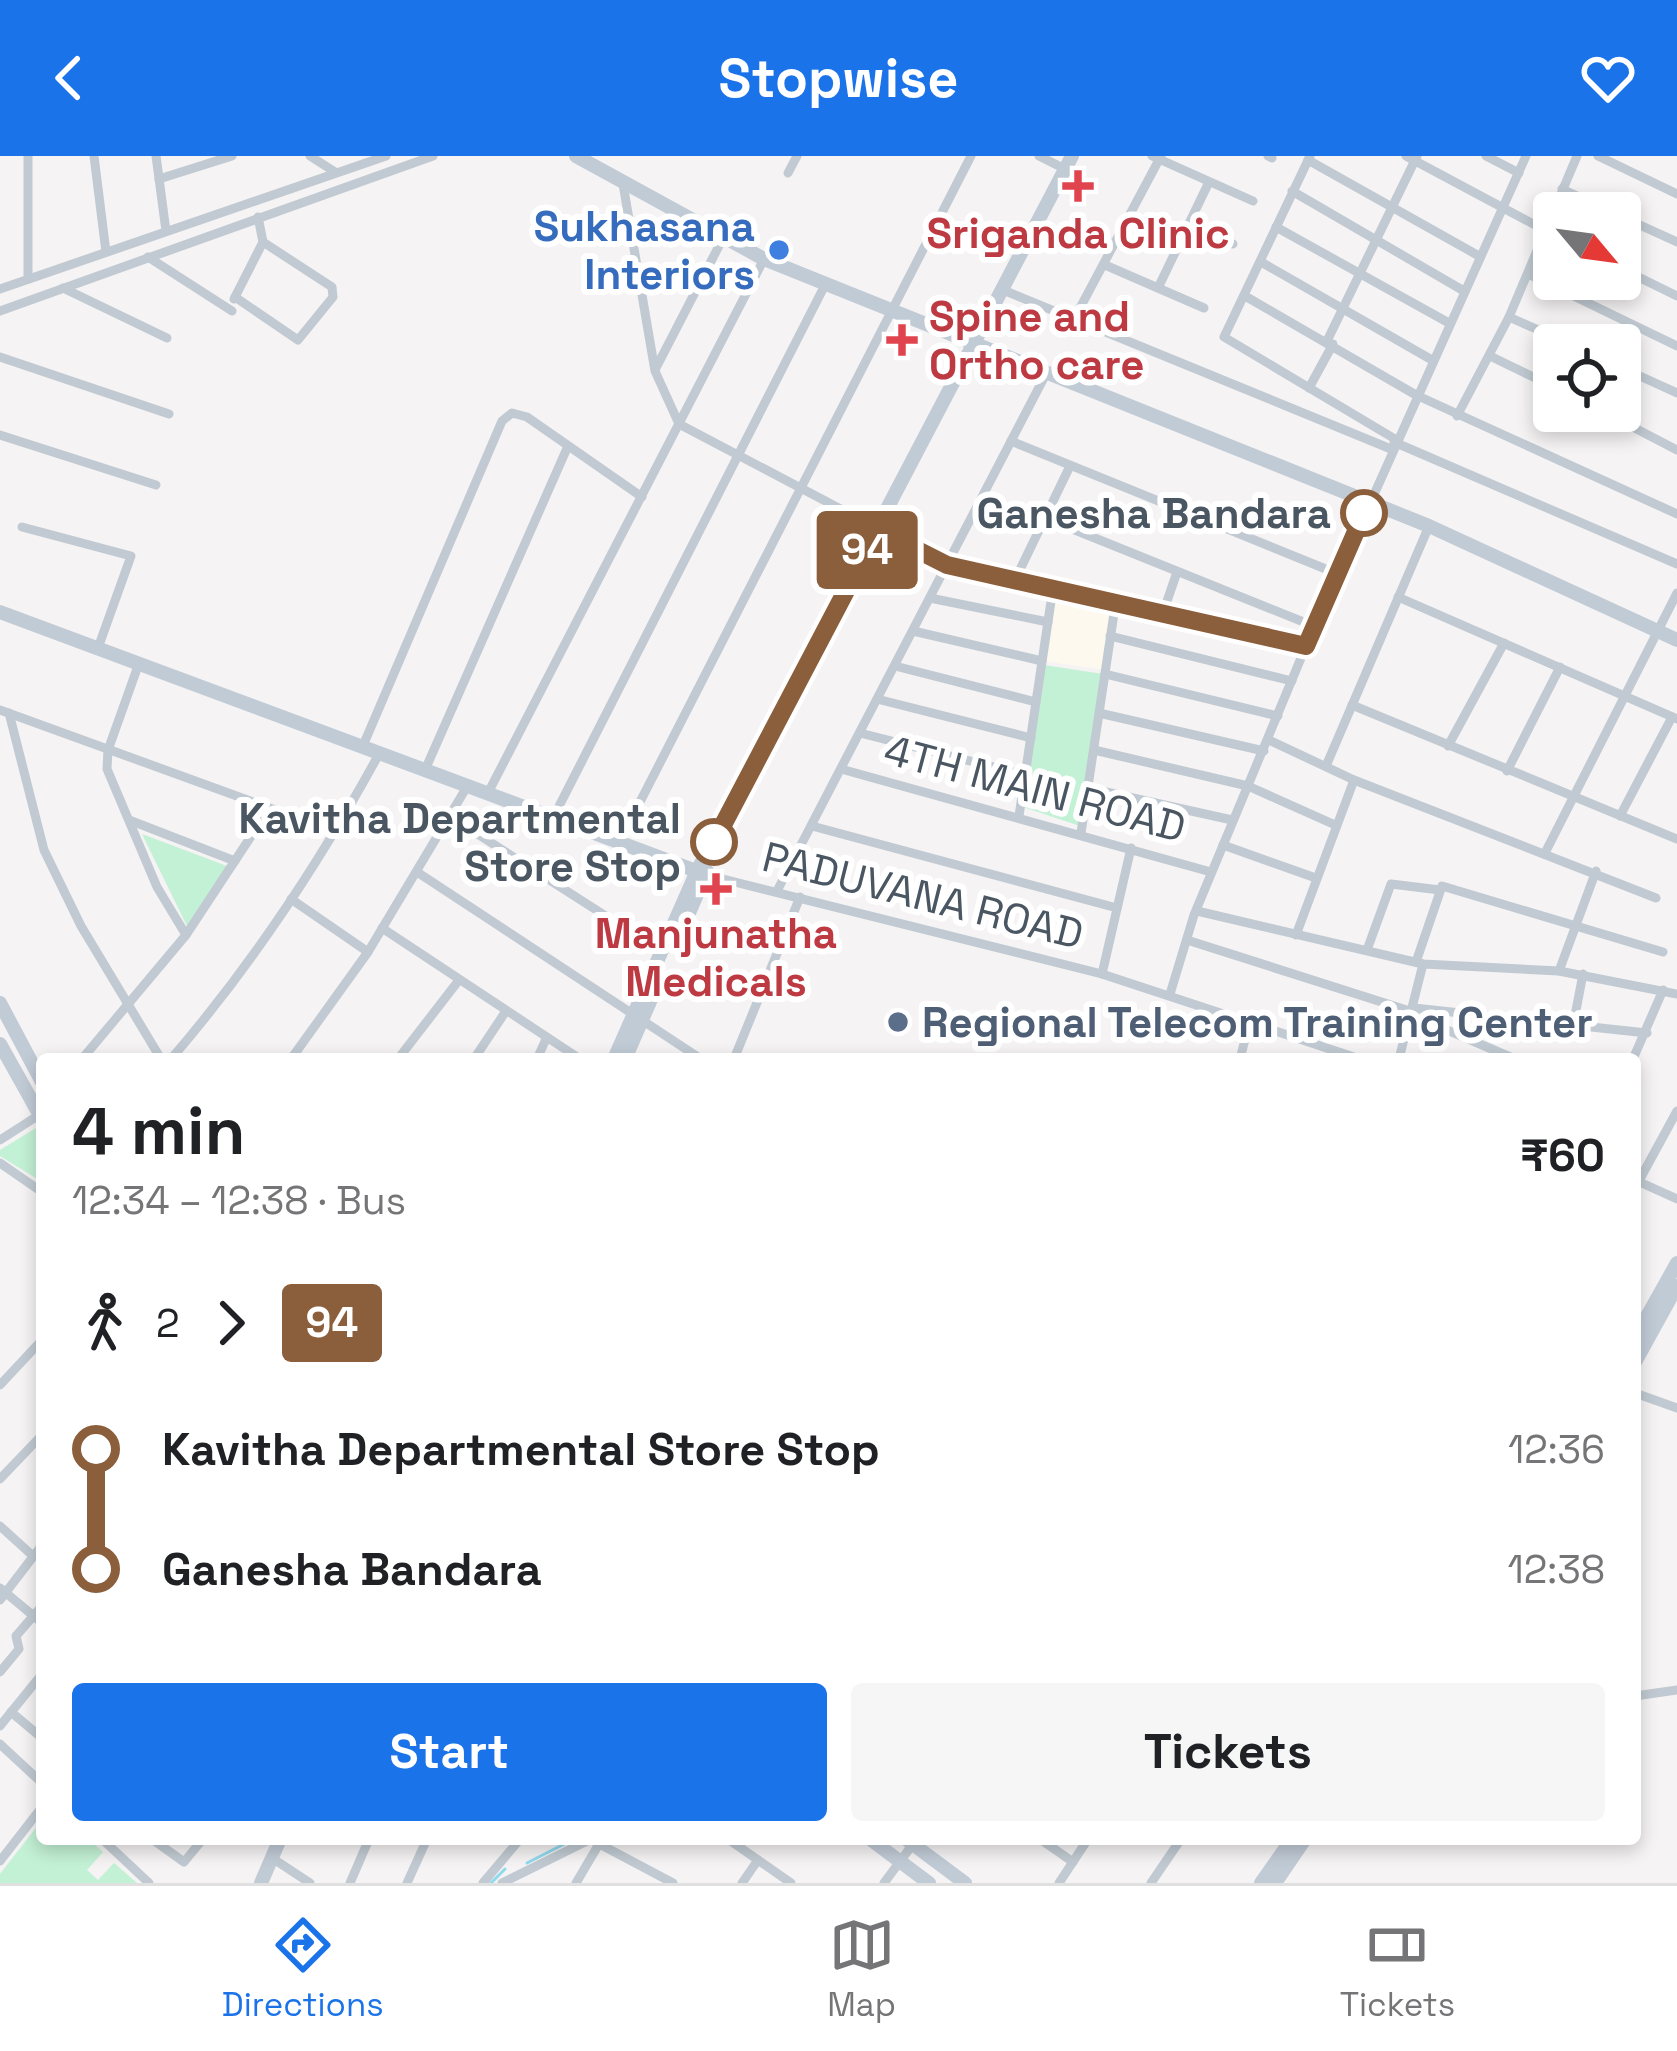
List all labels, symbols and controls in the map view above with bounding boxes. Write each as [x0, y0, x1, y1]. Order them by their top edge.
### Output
text: Stopwise [719, 44, 958, 113]
icon: back [36, 45, 102, 111]
icon: heart [1575, 45, 1641, 111]
marker: Sriganda Clinic [1062, 170, 1094, 202]
north arrow [1533, 192, 1641, 300]
map controls [1533, 192, 1641, 432]
place label: Sukhasana Interiors [534, 200, 755, 301]
place label: Sriganda Clinic [927, 207, 1230, 260]
marker: Sukhasana Interiors [766, 237, 792, 263]
place label: Spine and Ortho care [929, 290, 1144, 391]
marker: Spine and Ortho care [886, 324, 918, 356]
button: locate [1533, 324, 1641, 432]
place label: Ganesha Bandara [976, 487, 1331, 540]
marker: Ganesha Bandara [1342, 491, 1386, 535]
line badge: 94 [813, 511, 921, 589]
text: 94 [841, 523, 893, 576]
street label: 4TH MAIN ROAD [879, 723, 1191, 854]
place label: Kavitha Departmental Store Stop [238, 792, 681, 893]
marker: Kavitha Departmental Store Stop [692, 820, 736, 864]
street label: PADUVANA ROAD [757, 830, 1089, 961]
marker: Manjunatha Medicals [703, 876, 729, 902]
place label: Manjunatha Medicals [595, 907, 837, 1008]
place label: Regional Telecom Training Center [922, 996, 1593, 1049]
marker: Regional Telecom Training Center [885, 1009, 911, 1035]
text: 4 min [72, 1089, 245, 1173]
text: ₹60 [1520, 1127, 1605, 1184]
text: 12:34 – 12:38 · Bus [72, 1176, 406, 1225]
icon: walk [72, 1290, 138, 1356]
icon: forward [198, 1290, 264, 1356]
text: 94 [306, 1296, 358, 1349]
text: 2 [156, 1299, 180, 1348]
text: Kavitha Departmental Store Stop [162, 1421, 880, 1478]
text: 12:36 [1508, 1425, 1605, 1474]
text: Ganesha Bandara [162, 1541, 542, 1598]
text: 12:38 [1507, 1545, 1605, 1594]
button: Start [72, 1683, 827, 1821]
button: Tickets [851, 1683, 1605, 1821]
tab: Directions [222, 1912, 384, 2026]
tab: Map [827, 1912, 896, 2026]
tab: Tickets [1340, 1912, 1455, 2026]

